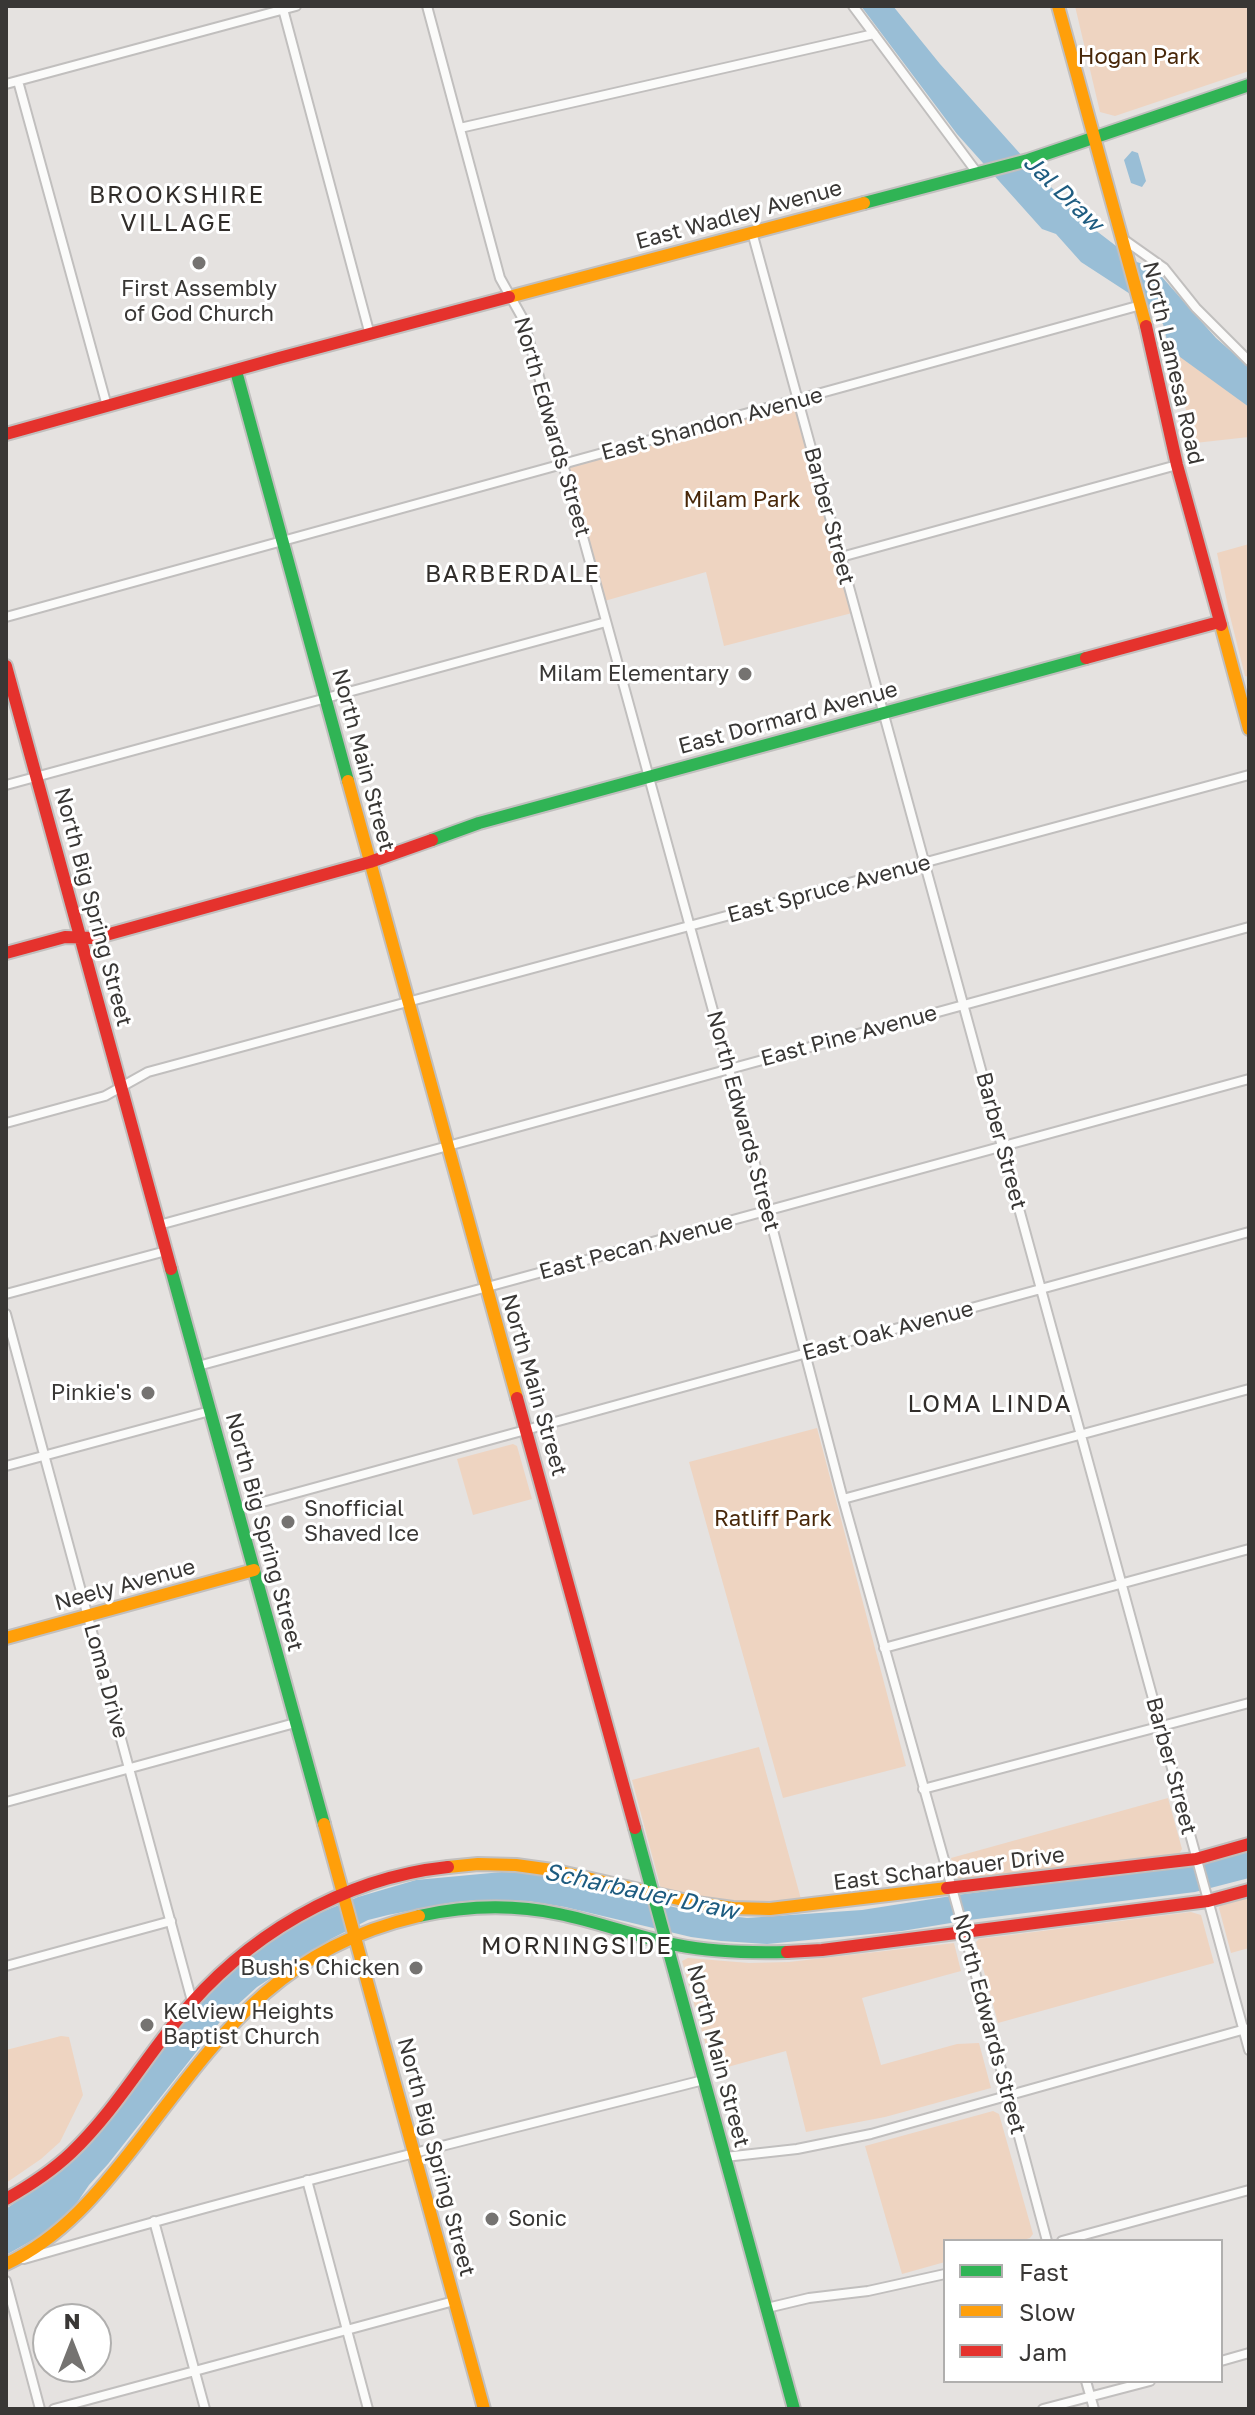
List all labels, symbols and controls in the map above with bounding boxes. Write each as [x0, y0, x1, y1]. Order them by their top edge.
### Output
park label: Hogan Park [1078, 44, 1200, 70]
water label: Jal Draw [1017, 148, 1109, 238]
street label: East Wadley Avenue [633, 175, 845, 255]
district label: BROOKSHIRE VILLAGE [89, 181, 265, 237]
marker: First Assembly of God Church [190, 254, 208, 272]
street label: North Lamesa Road [1137, 259, 1209, 467]
place label: First Assembly of God Church [121, 276, 277, 328]
street label: North Edwards Street [508, 314, 596, 540]
street label: East Shandon Avenue [598, 382, 826, 466]
street label: Barber Street [798, 444, 860, 588]
park label: Milam Park [684, 487, 800, 513]
district label: BARBERDALE [425, 560, 601, 588]
place label: Milam Elementary [538, 661, 729, 687]
marker: Milam Elementary [736, 665, 754, 683]
street label: North Main Street [326, 666, 400, 854]
street label: East Dormard Avenue [676, 676, 900, 760]
street label: North Big Spring Street [48, 785, 138, 1029]
street label: East Spruce Avenue [725, 849, 933, 929]
street label: East Pine Avenue [758, 1000, 940, 1072]
street label: North Edwards Street [701, 1008, 785, 1234]
street label: Barber Street [970, 1069, 1032, 1213]
street label: East Pecan Avenue [536, 1208, 736, 1286]
street label: North Main Street [495, 1291, 573, 1479]
street label: East Oak Avenue [800, 1295, 976, 1367]
place label: Pinkie's [51, 1380, 132, 1406]
marker: Pinkie's [139, 1384, 157, 1402]
district label: LOMA LINDA [907, 1390, 1073, 1418]
street label: North Big Spring Street [219, 1410, 309, 1654]
place label: Snofficial Shaved Ice [304, 1496, 419, 1548]
park label: Ratliff Park [714, 1506, 832, 1532]
marker: Snofficial Shaved Ice [279, 1513, 297, 1531]
street label: Neely Avenue [52, 1554, 198, 1616]
street label: Loma Drive [78, 1621, 134, 1741]
street label: Barber Street [1140, 1694, 1202, 1838]
street label: East Scharbauer Drive [832, 1842, 1066, 1896]
water label: Scharbauer Draw [542, 1857, 740, 1927]
street label: North Edwards Street [947, 1911, 1031, 2137]
district label: MORNINGSIDE [481, 1932, 673, 1960]
place label: Bush's Chicken [240, 1955, 400, 1981]
marker: Bush's Chicken [407, 1959, 425, 1977]
street label: North Main Street [681, 1962, 755, 2150]
place label: Kelview Heights Baptist Church [163, 1999, 334, 2050]
marker: Kelview Heights Baptist Church [138, 2016, 156, 2034]
street label: North Big Spring Street [391, 2035, 481, 2279]
place label: Sonic [508, 2206, 567, 2232]
marker: Sonic [483, 2210, 501, 2228]
legend [943, 2239, 1223, 2383]
text: Fast [1019, 2257, 1069, 2286]
text: Slow [1019, 2297, 1075, 2326]
north arrow [32, 2303, 112, 2383]
text: N [64, 2307, 80, 2334]
text: Jam [1019, 2337, 1067, 2366]

